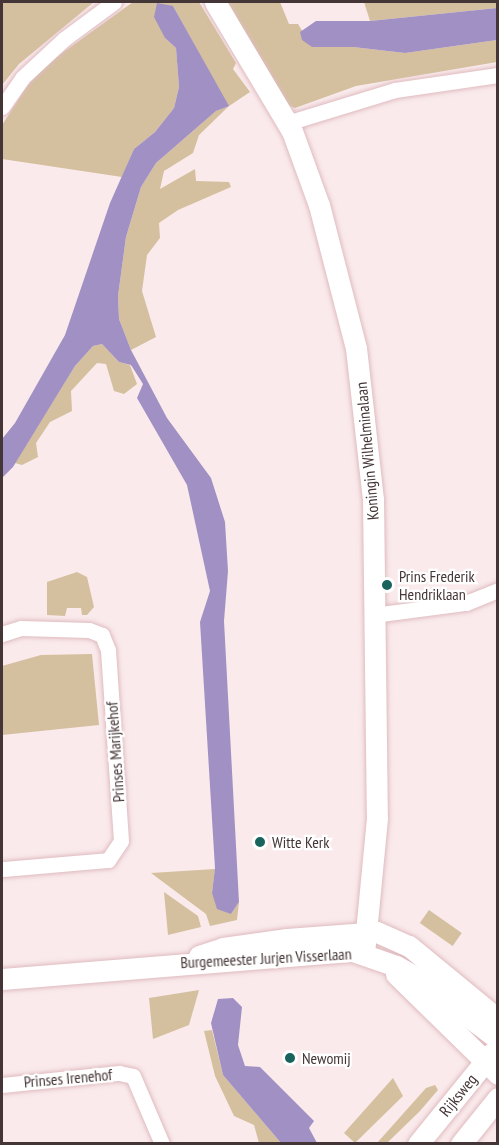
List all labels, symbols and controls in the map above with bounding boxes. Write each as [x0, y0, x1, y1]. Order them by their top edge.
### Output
street label: Koningin Wilhelminalaan [351, 381, 383, 521]
place label: Prins Frederik Hendriklaan [399, 566, 475, 604]
marker: Prins Frederik Hendriklaan [380, 578, 394, 592]
street label: Prinses Marijkehof [102, 701, 128, 803]
place label: Witte Kerk [272, 832, 329, 852]
marker: Witte Kerk [253, 835, 267, 849]
street label: Burgemeester Jurjen Visserlaan [180, 944, 352, 972]
place label: Newomij [302, 1048, 351, 1068]
marker: Newomij [283, 1051, 297, 1065]
street label: Prinses Irenehof [23, 1065, 113, 1091]
street label: Rijksweg [435, 1070, 481, 1120]

